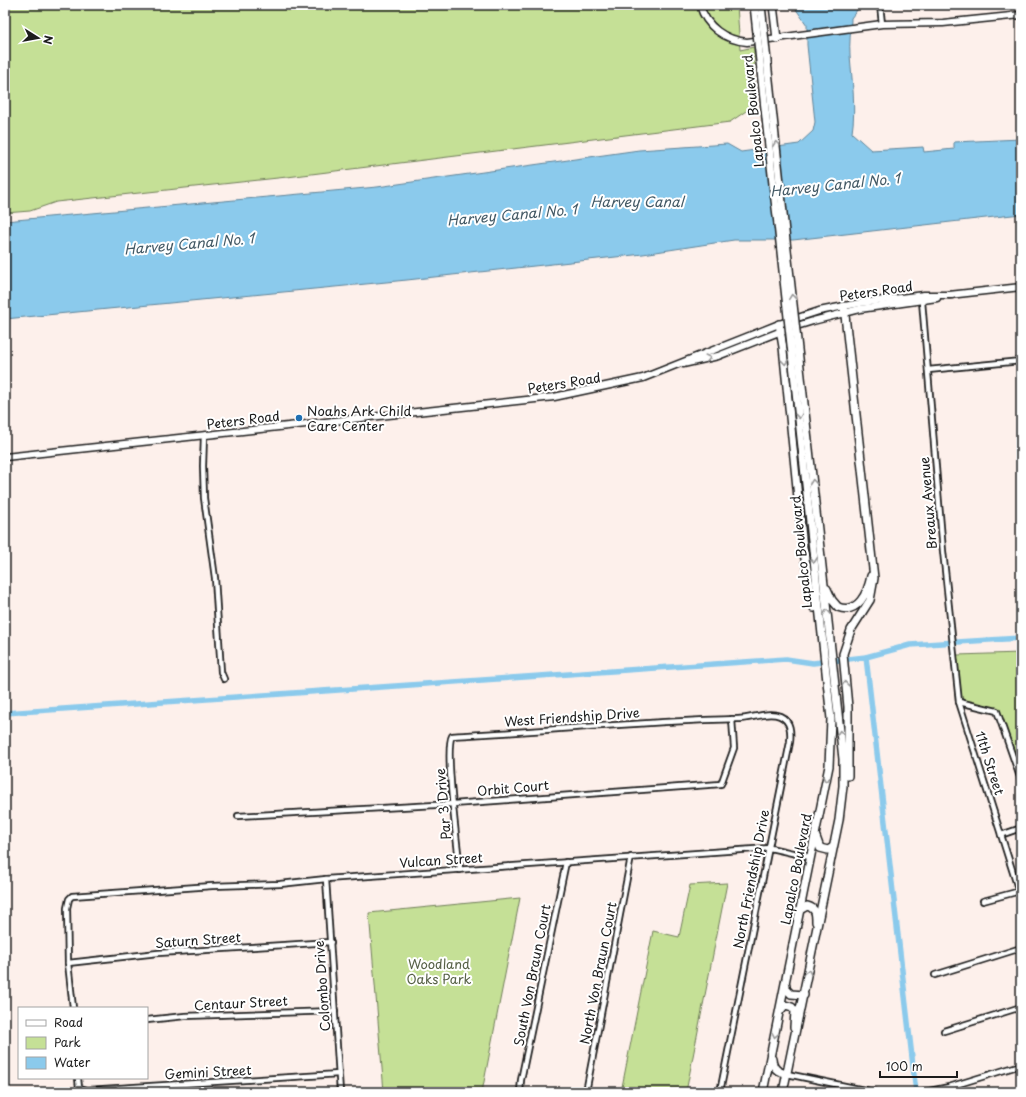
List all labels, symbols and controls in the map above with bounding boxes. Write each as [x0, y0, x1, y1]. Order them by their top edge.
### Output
north arrow [18, 18, 58, 58]
text: N [39, 34, 57, 46]
street label: Lapalco Boulevard [737, 54, 768, 168]
one-way arrow [772, 141, 781, 147]
water label: Harvey Canal No. 1 [769, 167, 904, 202]
water label: Harvey Canal [590, 191, 686, 212]
water label: Harvey Canal No. 1 [446, 198, 581, 231]
water label: Harvey Canal No. 1 [123, 227, 258, 260]
street label: Peters Road [838, 276, 914, 305]
one-way arrow [788, 294, 797, 300]
one-way arrow [705, 355, 711, 363]
one-way arrow [780, 359, 789, 365]
street label: Peters Road [526, 367, 602, 398]
place label: Noahs Ark Child Care Center [307, 401, 411, 435]
street label: Peters Road [205, 406, 281, 433]
marker: Noahs Ark Child Care Center [294, 413, 304, 423]
one-way arrow [794, 413, 803, 419]
street label: Breaux Avenue [914, 456, 941, 550]
one-way arrow [808, 479, 817, 485]
street label: Lapalco Boulevard [785, 495, 816, 609]
one-way arrow [809, 557, 818, 564]
one-way arrow [823, 609, 832, 615]
one-way arrow [841, 681, 850, 687]
street label: West Friendship Drive [504, 702, 640, 731]
street label: 11th Street [971, 728, 1010, 797]
one-way arrow [836, 730, 845, 736]
street label: Par 3 Drive [430, 768, 455, 840]
street label: Orbit Court [476, 775, 550, 800]
one-way arrow [823, 776, 831, 782]
street label: North Friendship Drive [728, 808, 773, 950]
street label: Lapalco Boulevard [775, 811, 816, 926]
street label: Vulcan Street [399, 847, 483, 872]
street label: North Von Braun Court [574, 900, 621, 1046]
street label: South Von Braun Court [508, 902, 555, 1047]
street label: Saturn Street [154, 927, 241, 952]
street label: Colombo Drive [309, 940, 334, 1032]
park label: Woodland Oaks Park [406, 954, 472, 988]
one-way arrow [804, 968, 812, 975]
street label: Centaur Street [194, 991, 288, 1014]
legend [18, 1007, 148, 1079]
text: Road [54, 1013, 83, 1031]
one-way arrow [772, 1031, 780, 1038]
text: Park [54, 1033, 81, 1051]
text: Water [54, 1053, 91, 1071]
scale bar [880, 1053, 957, 1079]
text: 100 m [886, 1057, 923, 1075]
street label: Gemini Street [164, 1060, 252, 1083]

